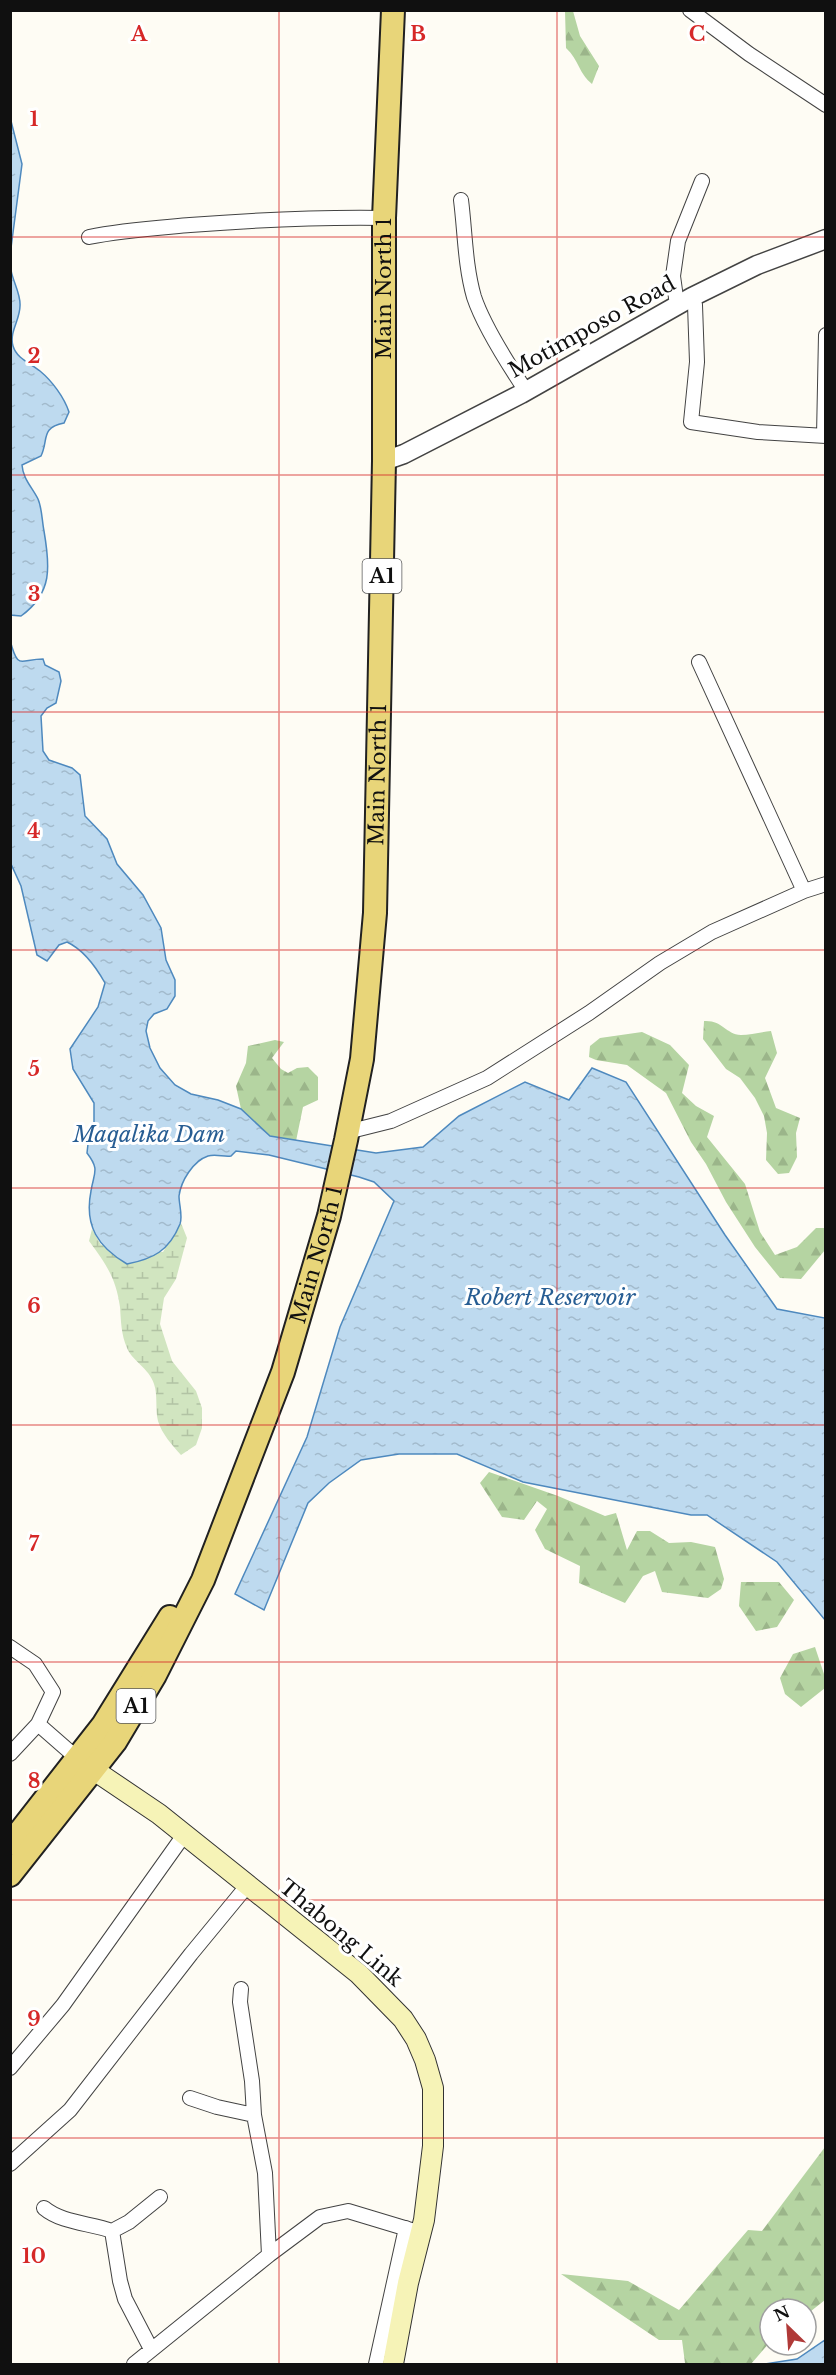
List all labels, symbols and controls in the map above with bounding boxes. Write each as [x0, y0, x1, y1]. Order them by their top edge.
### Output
text: A [130, 22, 148, 46]
text: B [410, 22, 426, 46]
text: C [689, 22, 705, 46]
text: 1 [30, 107, 39, 131]
street label: Main North 1 [371, 217, 397, 360]
street label: Motimposo Road [504, 270, 680, 384]
text: 2 [27, 344, 41, 368]
road number: A1 [362, 559, 401, 593]
text: 3 [28, 582, 40, 606]
street label: Main North 1 [363, 703, 392, 846]
text: 4 [27, 819, 41, 843]
text: 5 [28, 1057, 40, 1081]
water label: Maqalika Dam [72, 1121, 225, 1148]
street label: Main North 1 [285, 1183, 348, 1327]
water label: Robert Reservoir [464, 1284, 636, 1311]
text: 6 [27, 1294, 41, 1318]
text: 7 [29, 1532, 40, 1556]
road number: A1 [116, 1689, 156, 1723]
text: 8 [28, 1769, 40, 1793]
street label: Thabong Link [274, 1874, 408, 1992]
text: 9 [27, 2007, 41, 2031]
text: 10 [22, 2244, 46, 2268]
north arrow [758, 2297, 818, 2357]
text: N [771, 2301, 793, 2326]

